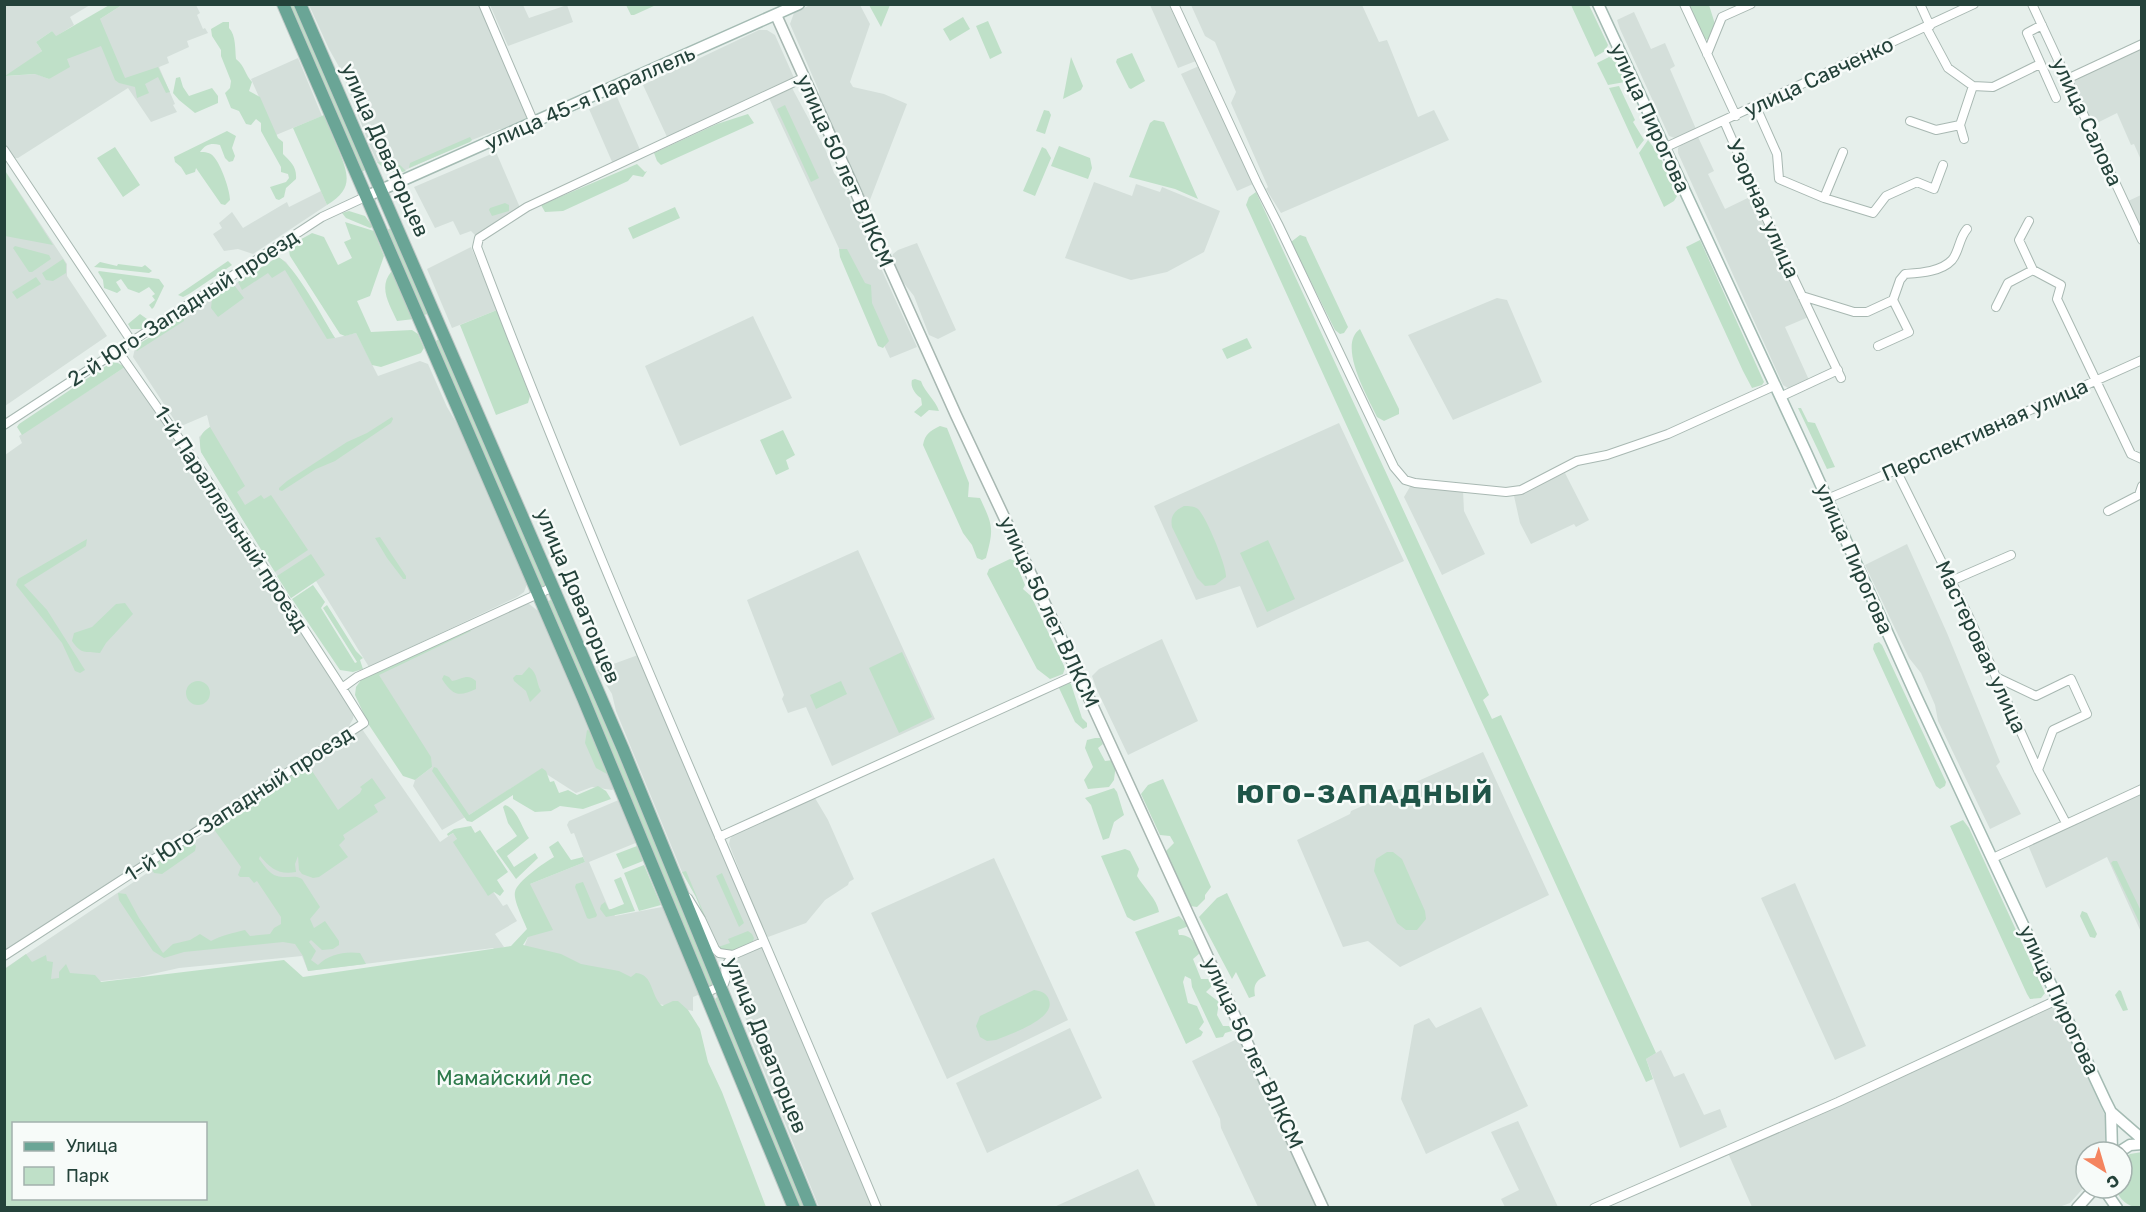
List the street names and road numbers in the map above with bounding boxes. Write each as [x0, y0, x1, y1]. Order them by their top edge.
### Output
street label: улица Савченко [1740, 31, 1897, 122]
street label: улица Пирогова [1605, 39, 1696, 197]
street label: улица 45-я Параллель [481, 40, 699, 155]
street label: улица Салова [2047, 54, 2128, 190]
street label: улица Доваторцев [336, 59, 435, 241]
street label: улица 50 лет ВЛКСМ [792, 70, 899, 271]
street label: Узорная улица [1722, 136, 1805, 282]
street label: 2-й Юго-Западный проезд [63, 224, 303, 392]
street label: Перспективная улица [1878, 373, 2092, 486]
street label: 1-й Параллельный проезд [149, 401, 314, 636]
street label: улица Пирогова [1810, 480, 1899, 638]
street label: улица Доваторцев [530, 505, 627, 687]
street label: улица 50 лет ВЛКСМ [994, 512, 1105, 712]
street label: Мастеровая улица [1931, 557, 2032, 737]
street label: 1-й Юго-Западный проезд [120, 720, 358, 887]
street label: улица Пирогова [2014, 921, 2105, 1079]
street label: улица Доваторцев [720, 953, 813, 1136]
street label: улица 50 лет ВЛКСМ [1198, 953, 1309, 1153]

